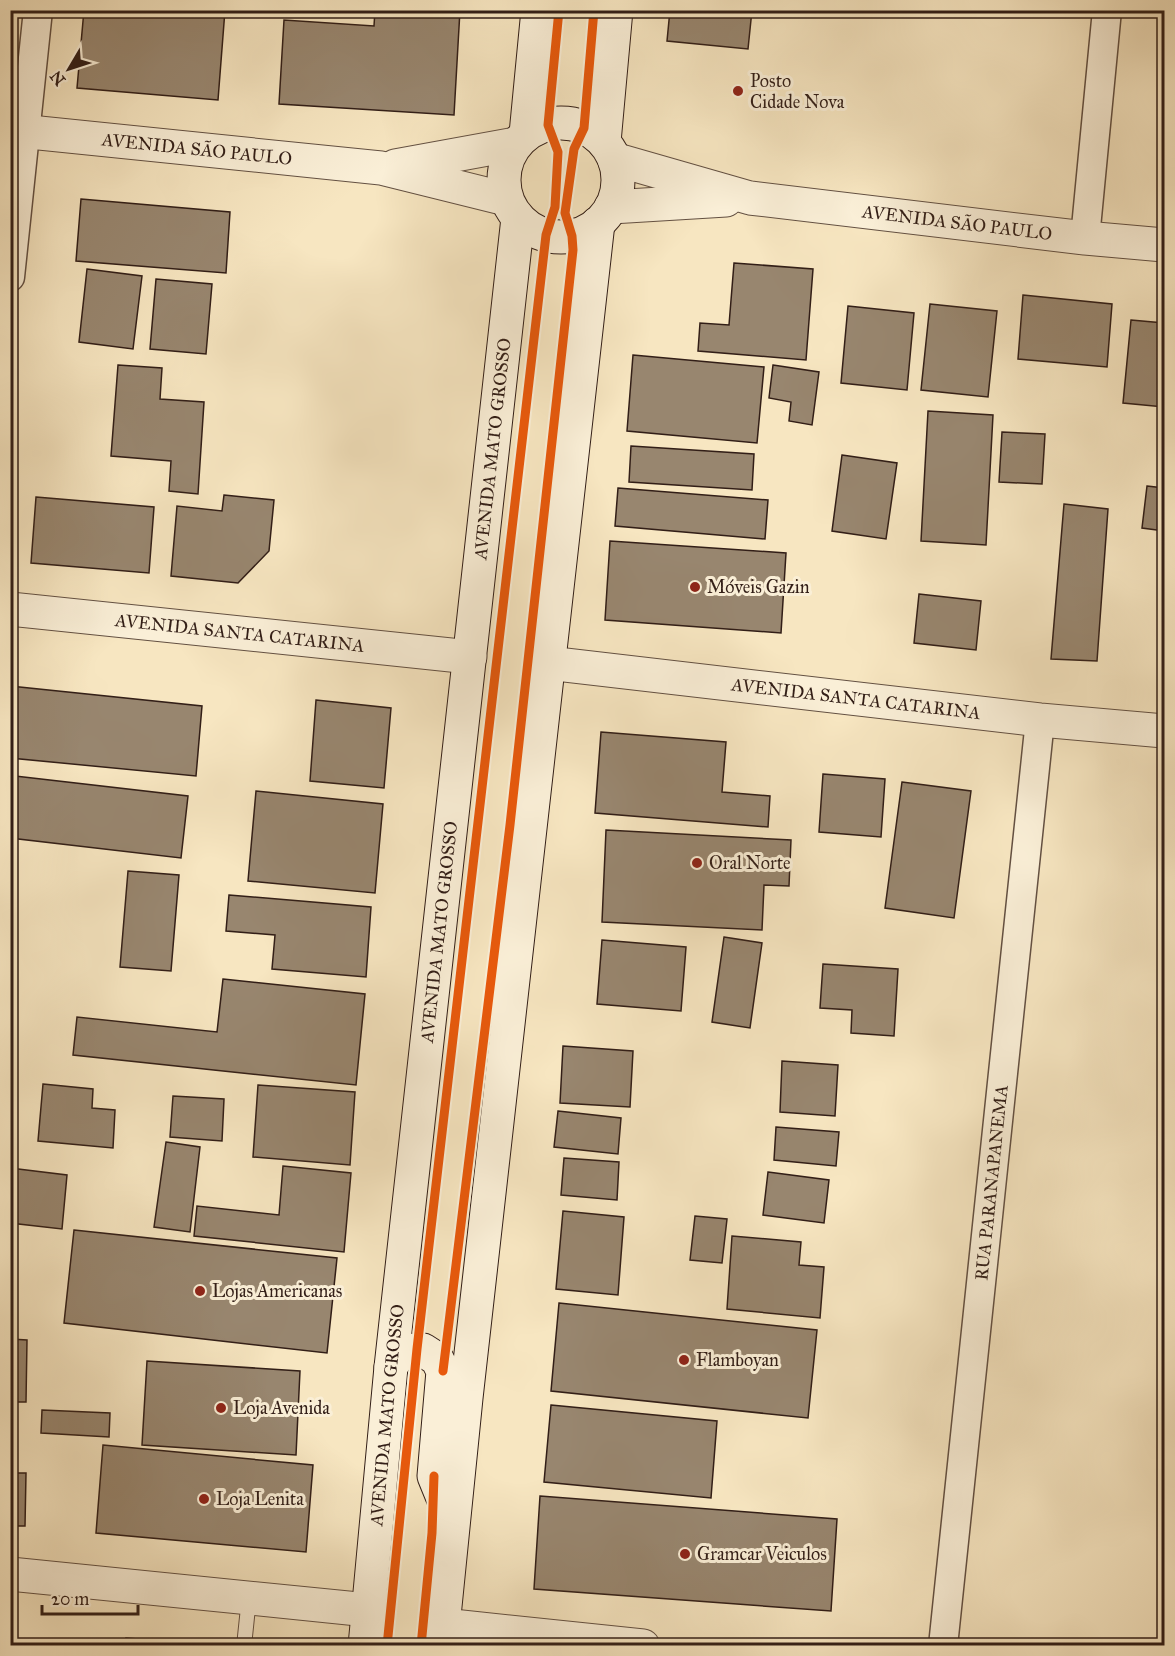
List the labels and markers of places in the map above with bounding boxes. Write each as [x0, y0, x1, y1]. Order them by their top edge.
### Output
place label: Posto Cidade Nova [750, 70, 845, 113]
marker: Posto Cidade Nova [731, 84, 745, 98]
place label: Móveis Gazin [707, 576, 810, 598]
marker: Móveis Gazin [688, 580, 702, 594]
place label: Oral Norte [709, 852, 791, 874]
marker: Oral Norte [690, 856, 704, 870]
place label: Lojas Americanas [212, 1280, 342, 1302]
marker: Lojas Americanas [193, 1284, 207, 1298]
place label: Flamboyan [696, 1349, 779, 1371]
marker: Flamboyan [677, 1353, 691, 1367]
place label: Loja Avenida [233, 1397, 330, 1419]
marker: Loja Avenida [214, 1401, 228, 1415]
place label: Loja Lenita [216, 1488, 304, 1510]
marker: Loja Lenita [197, 1492, 211, 1506]
place label: Gramcar Veiculos [697, 1543, 827, 1565]
marker: Gramcar Veiculos [678, 1547, 692, 1561]

